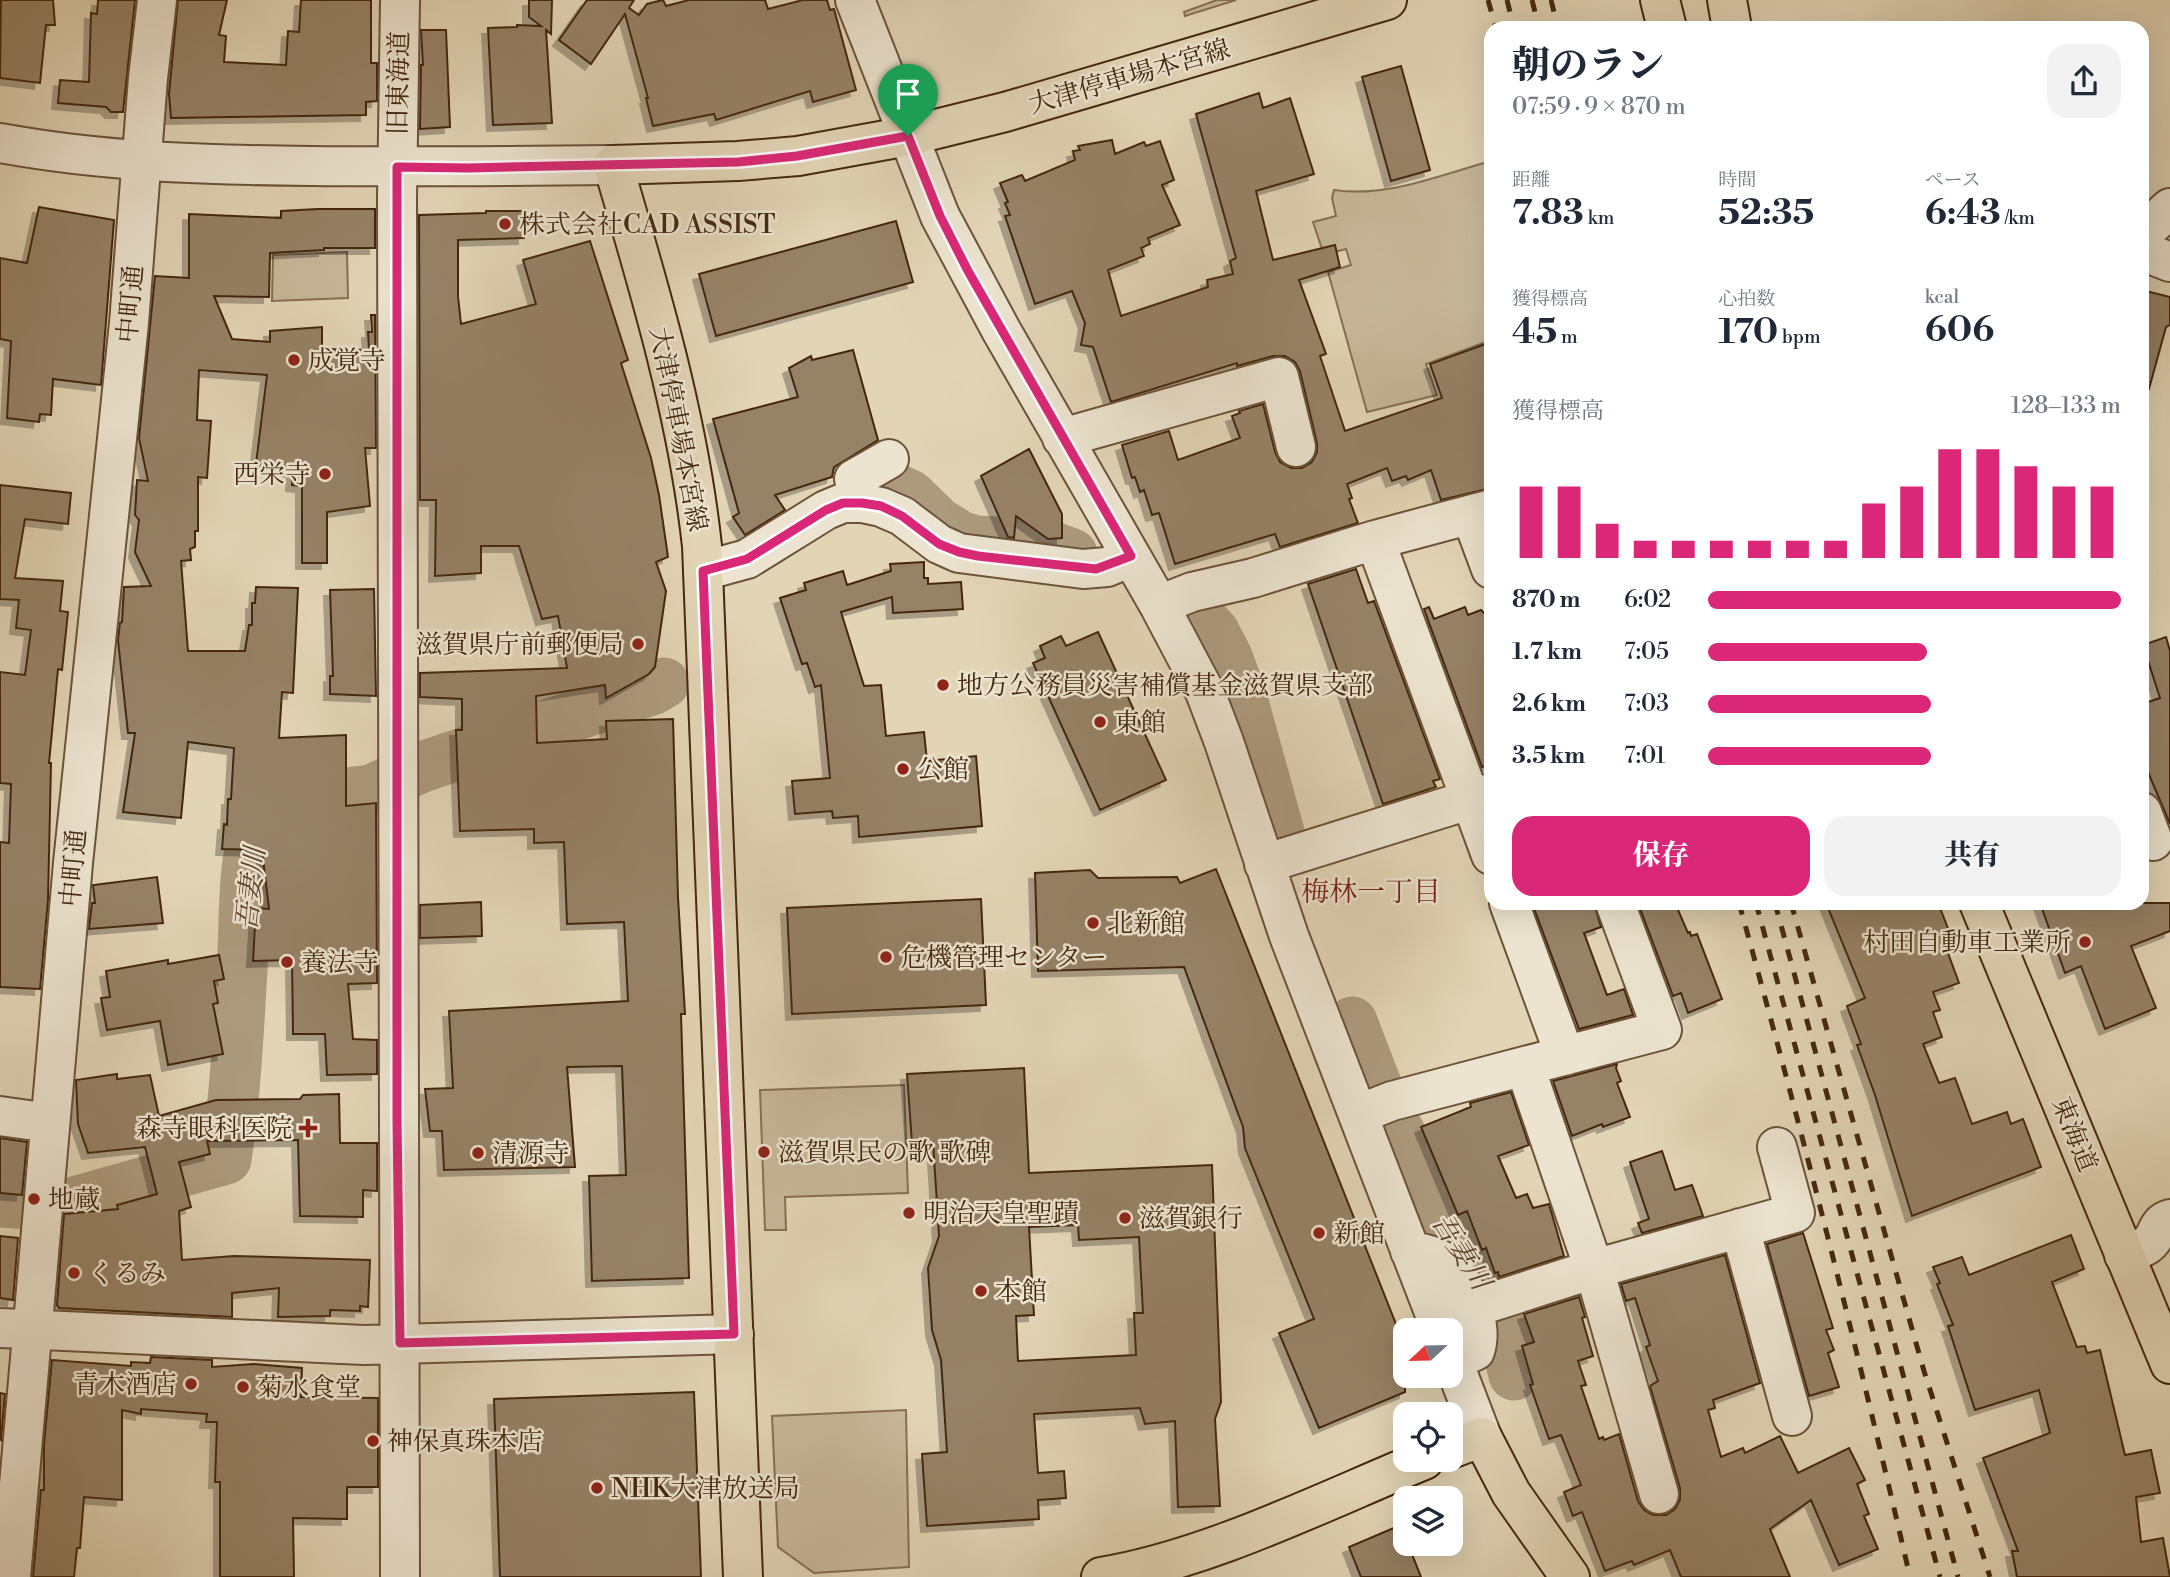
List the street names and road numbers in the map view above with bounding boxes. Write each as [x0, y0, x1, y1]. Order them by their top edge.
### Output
street label: 旧東海道 [382, 31, 416, 135]
street label: 大津停車場本宮線 [1025, 33, 1234, 121]
street label: 中町通 [112, 264, 150, 344]
street label: 大津停車場本宮線 [642, 324, 714, 534]
street label: 中町通 [55, 828, 93, 908]
street label: 東海道 [2045, 1092, 2104, 1177]

